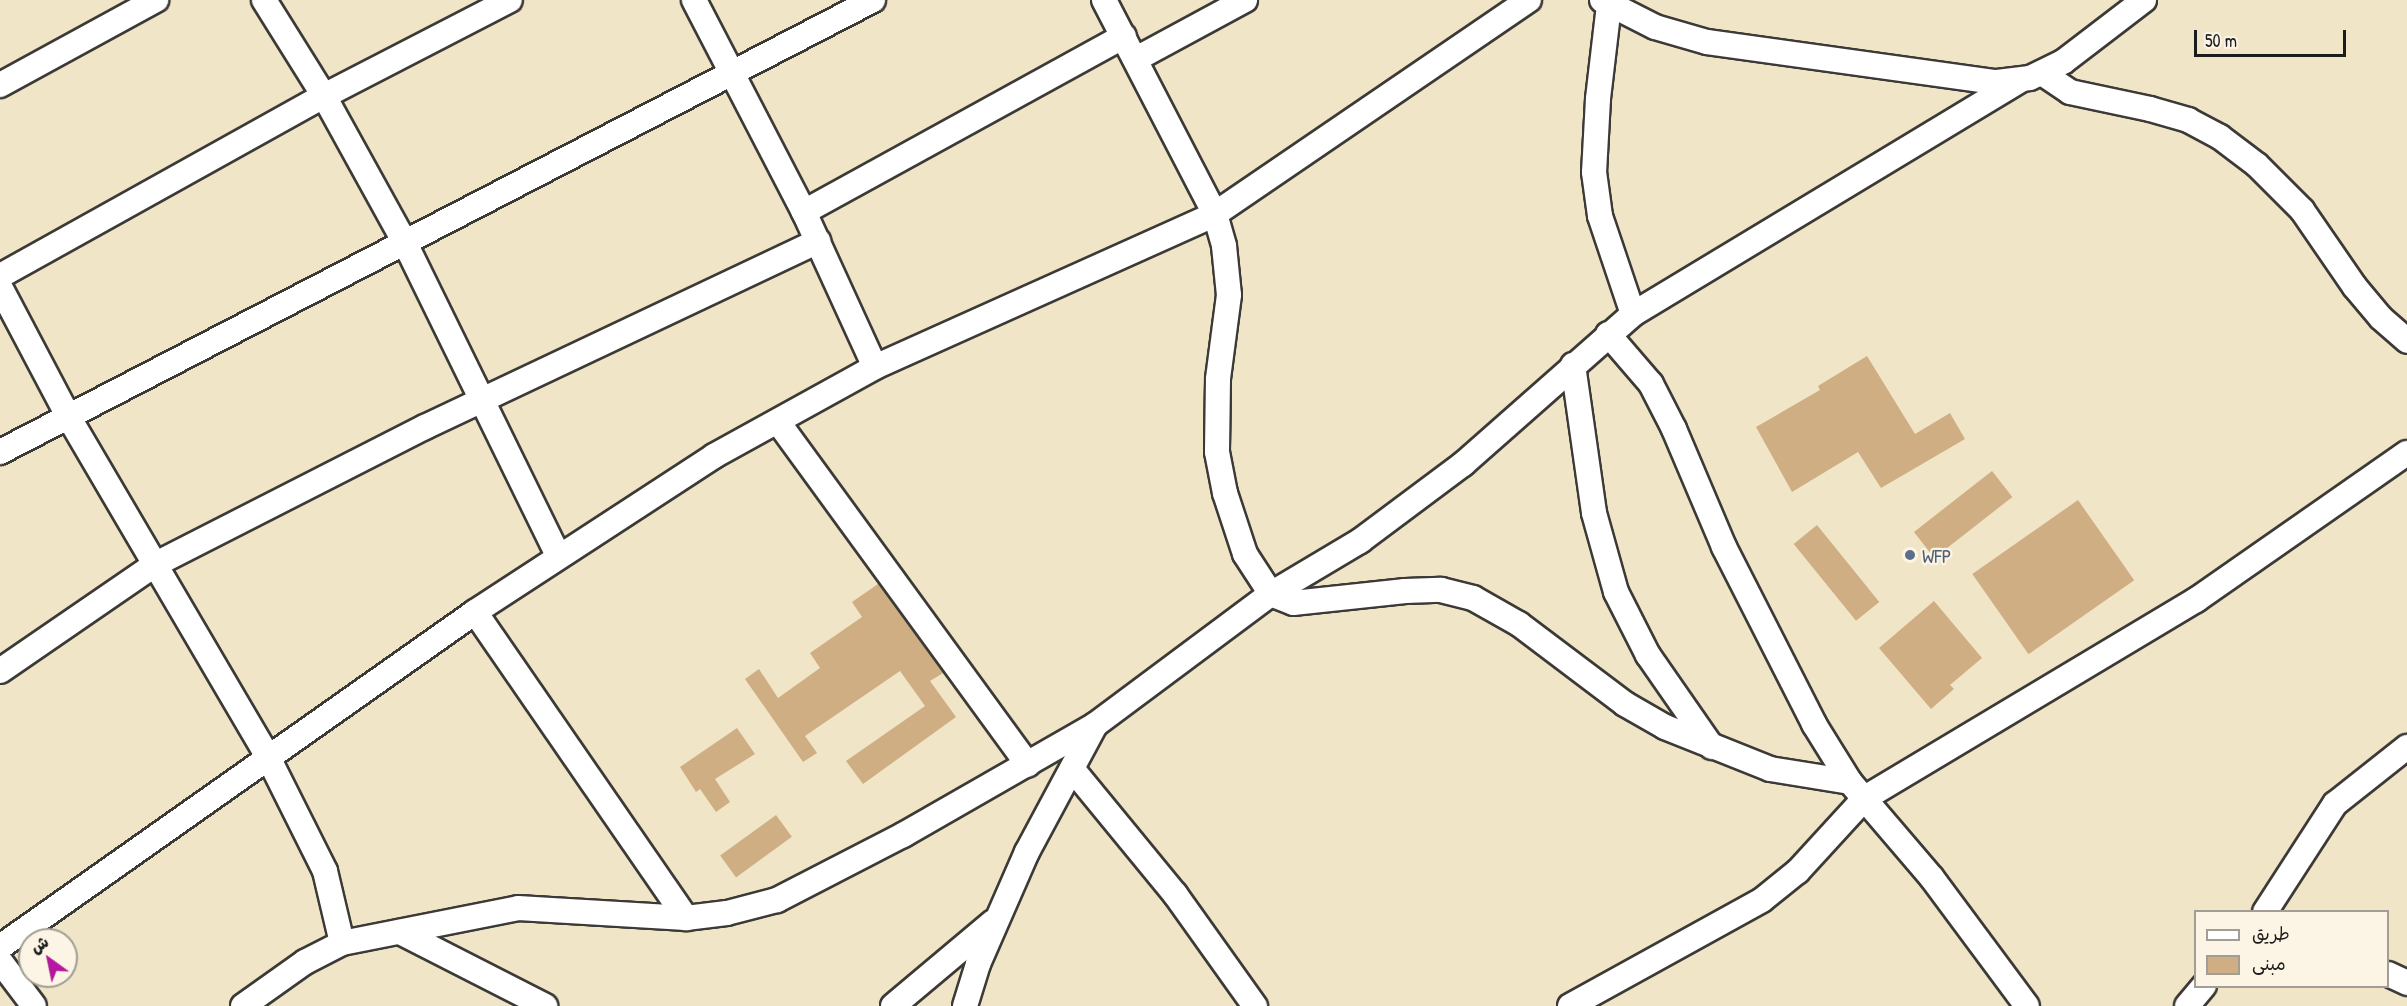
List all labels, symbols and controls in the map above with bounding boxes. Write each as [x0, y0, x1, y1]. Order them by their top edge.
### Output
scale bar [2197, 18, 2348, 56]
text: 50 m [2205, 28, 2237, 53]
place label: WFP [1922, 543, 1951, 567]
marker: WFP [1903, 548, 1917, 562]
legend [2194, 910, 2389, 988]
text: طريق [2252, 921, 2290, 946]
north arrow [18, 928, 78, 988]
text: ش [26, 931, 53, 959]
text: مبنى [2252, 951, 2286, 976]

